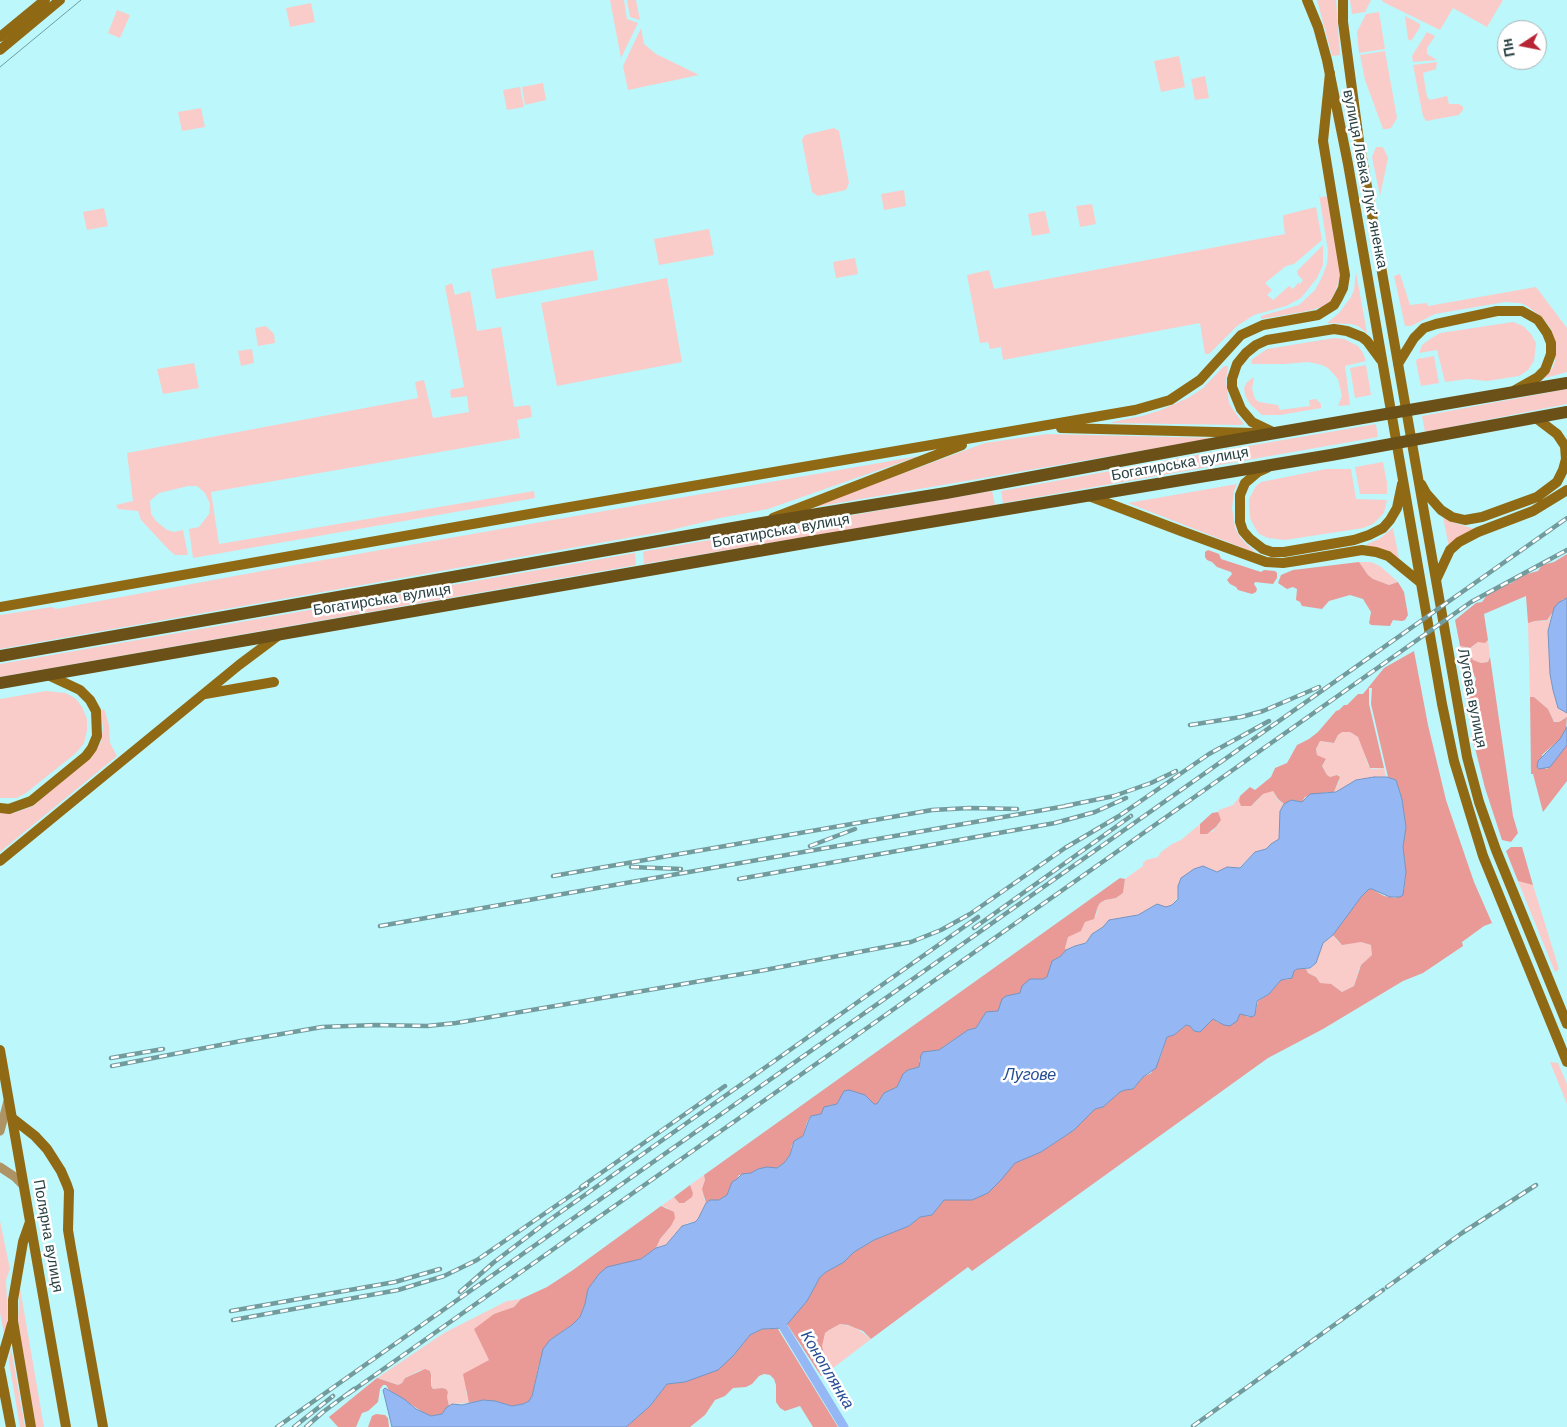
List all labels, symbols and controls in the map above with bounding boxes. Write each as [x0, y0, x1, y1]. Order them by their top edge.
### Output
north arrow [1497, 20, 1547, 70]
text: Пн [1499, 37, 1518, 58]
street label: вулиця Левка Лукʼяненка [1339, 88, 1391, 270]
street label: Богатирська вулиця [1110, 443, 1250, 485]
street label: Богатирська вулиця [711, 510, 851, 552]
street label: Богатирська вулиця [312, 580, 452, 620]
street label: Лугова вулиця [1454, 647, 1490, 749]
water label: Лугове [1004, 1065, 1056, 1085]
street label: Полярна вулиця [29, 1178, 67, 1294]
water label: Коноплянка [796, 1327, 858, 1413]

